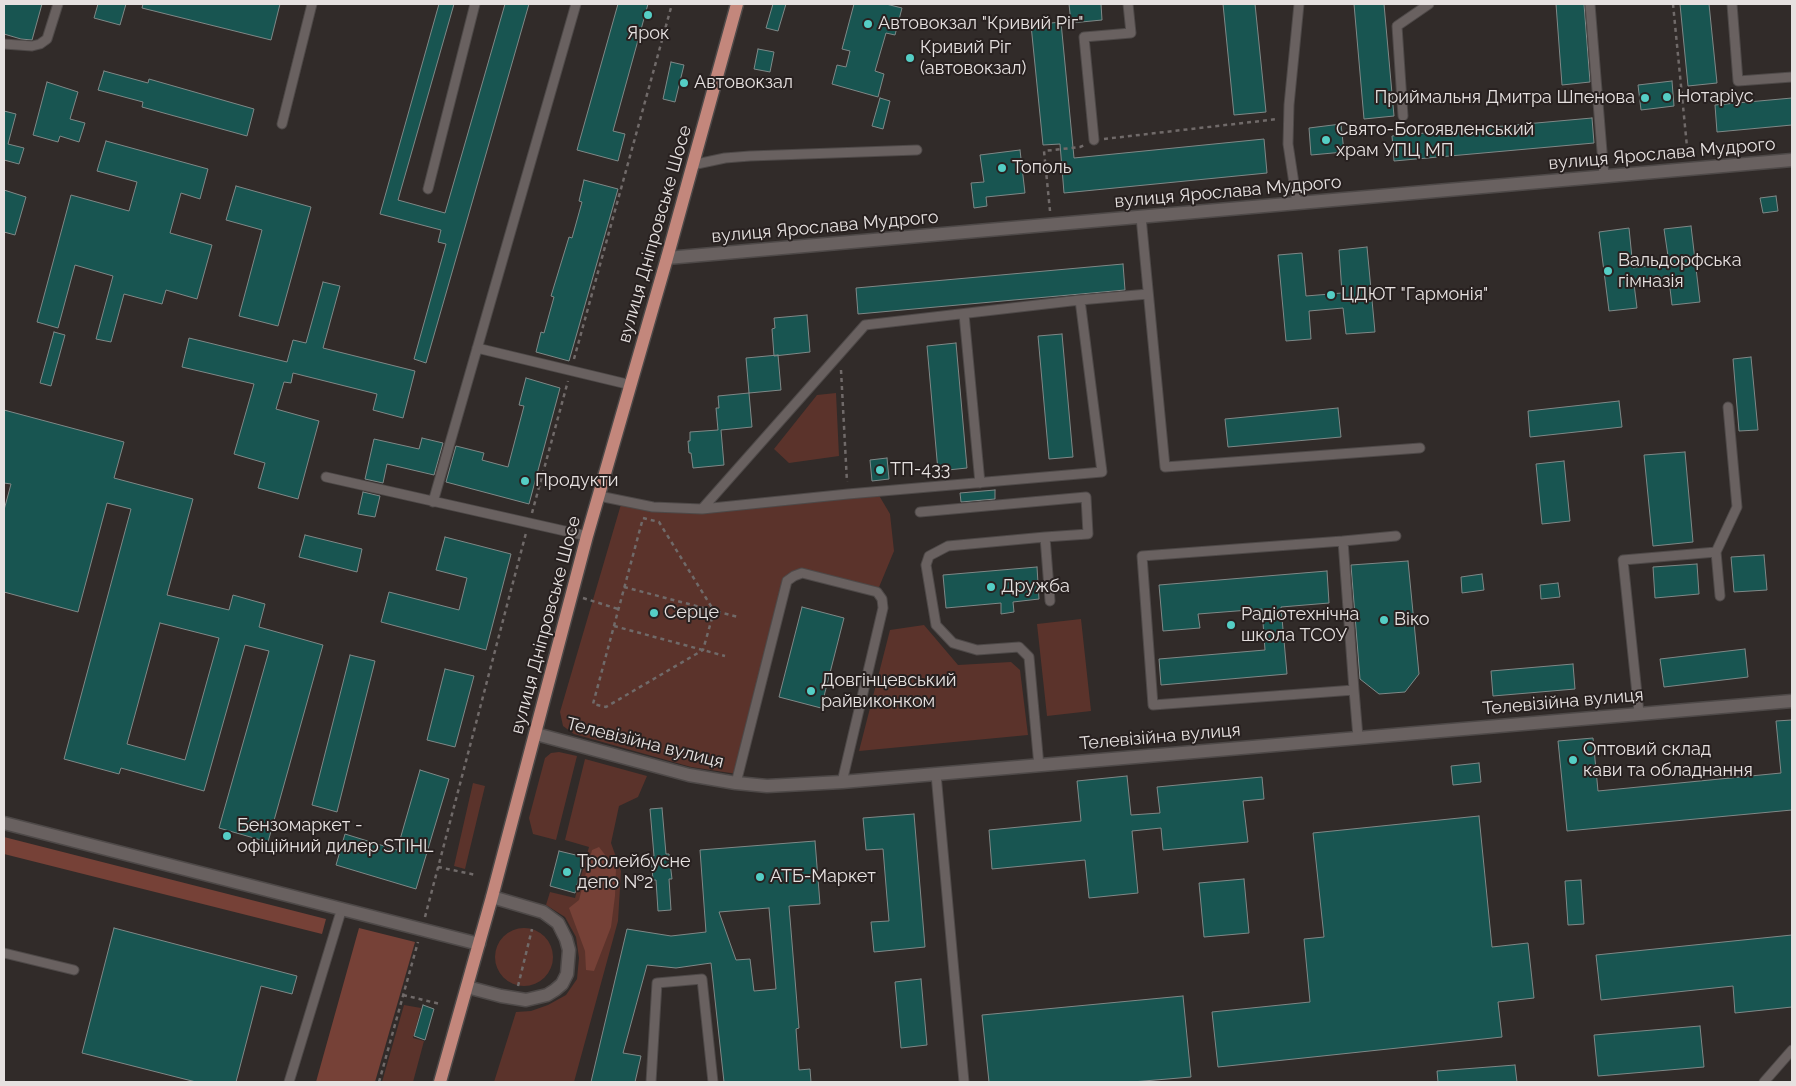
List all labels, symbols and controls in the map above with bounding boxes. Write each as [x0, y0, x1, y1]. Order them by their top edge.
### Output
marker: Ярок [642, 9, 654, 21]
place label: Автовокзал "Кривий Ріг" [878, 13, 1083, 35]
marker: Автовокзал "Кривий Ріг" [862, 18, 874, 30]
place label: Ярок [627, 23, 669, 45]
place label: Кривий Ріг (автовокзал) [920, 37, 1026, 80]
marker: Кривий Ріг (автовокзал) [904, 52, 916, 64]
place label: Автовокзал [694, 72, 793, 94]
marker: Автовокзал [678, 77, 690, 89]
place label: Нотаріус [1677, 86, 1754, 108]
place label: Приймальня Дмитра Шпенова [1374, 87, 1635, 109]
marker: Нотаріус [1661, 91, 1673, 103]
marker: Приймальня Дмитра Шпенова [1639, 92, 1651, 104]
place label: Свято-Богоявленський храм УПЦ МП [1336, 119, 1534, 162]
street label: вулиця Дніпровське Шосе [614, 123, 696, 345]
street label: вулиця Ярослава Мудрого [1548, 133, 1776, 175]
marker: Свято-Богоявленський храм УПЦ МП [1320, 134, 1332, 146]
place label: Тополь [1012, 157, 1072, 179]
marker: Тополь [996, 162, 1008, 174]
street label: вулиця Ярослава Мудрого [1114, 171, 1342, 213]
street label: вулиця Ярослава Мудрого [711, 206, 939, 248]
place label: Вальдорфська гімназія [1618, 250, 1741, 292]
marker: Вальдорфська гімназія [1602, 265, 1614, 277]
place label: ЦДЮТ "Гармонія" [1341, 284, 1488, 306]
marker: ЦДЮТ "Гармонія" [1325, 289, 1337, 301]
place label: ТП-433 [890, 459, 950, 481]
marker: ТП-433 [874, 464, 886, 476]
place label: Продукти [535, 470, 619, 492]
marker: Продукти [519, 475, 531, 487]
street label: вулиця Дніпровське Шосе [506, 513, 586, 737]
place label: Дружба [1001, 576, 1070, 598]
marker: Дружба [985, 581, 997, 593]
place label: Серце [664, 602, 719, 624]
place label: Радіотехнічна школа ТСОУ [1241, 604, 1359, 646]
marker: Серце [648, 607, 660, 619]
place label: Віко [1394, 609, 1429, 631]
marker: Віко [1378, 614, 1390, 626]
marker: Радіотехнічна школа ТСОУ [1225, 619, 1237, 631]
place label: Довгінцевський райвиконком [821, 670, 957, 712]
street label: Телевізійна вулиця [1481, 684, 1645, 720]
marker: Довгінцевський райвиконком [805, 685, 817, 697]
street label: Телевізійна вулиця [564, 713, 726, 773]
street label: Телевізійна вулиця [1078, 719, 1242, 755]
place label: Оптовий склад кави та обладнання [1583, 739, 1753, 782]
marker: Оптовий склад кави та обладнання [1567, 754, 1579, 766]
place label: Бензомаркет - офіційний дилер STIHL [237, 815, 433, 858]
marker: Бензомаркет - офіційний дилер STIHL [221, 830, 233, 842]
place label: Тролейбусне депо №2 [577, 851, 691, 894]
marker: Тролейбусне депо №2 [561, 866, 573, 878]
place label: АТБ-Маркет [770, 866, 876, 888]
marker: АТБ-Маркет [754, 871, 766, 883]

